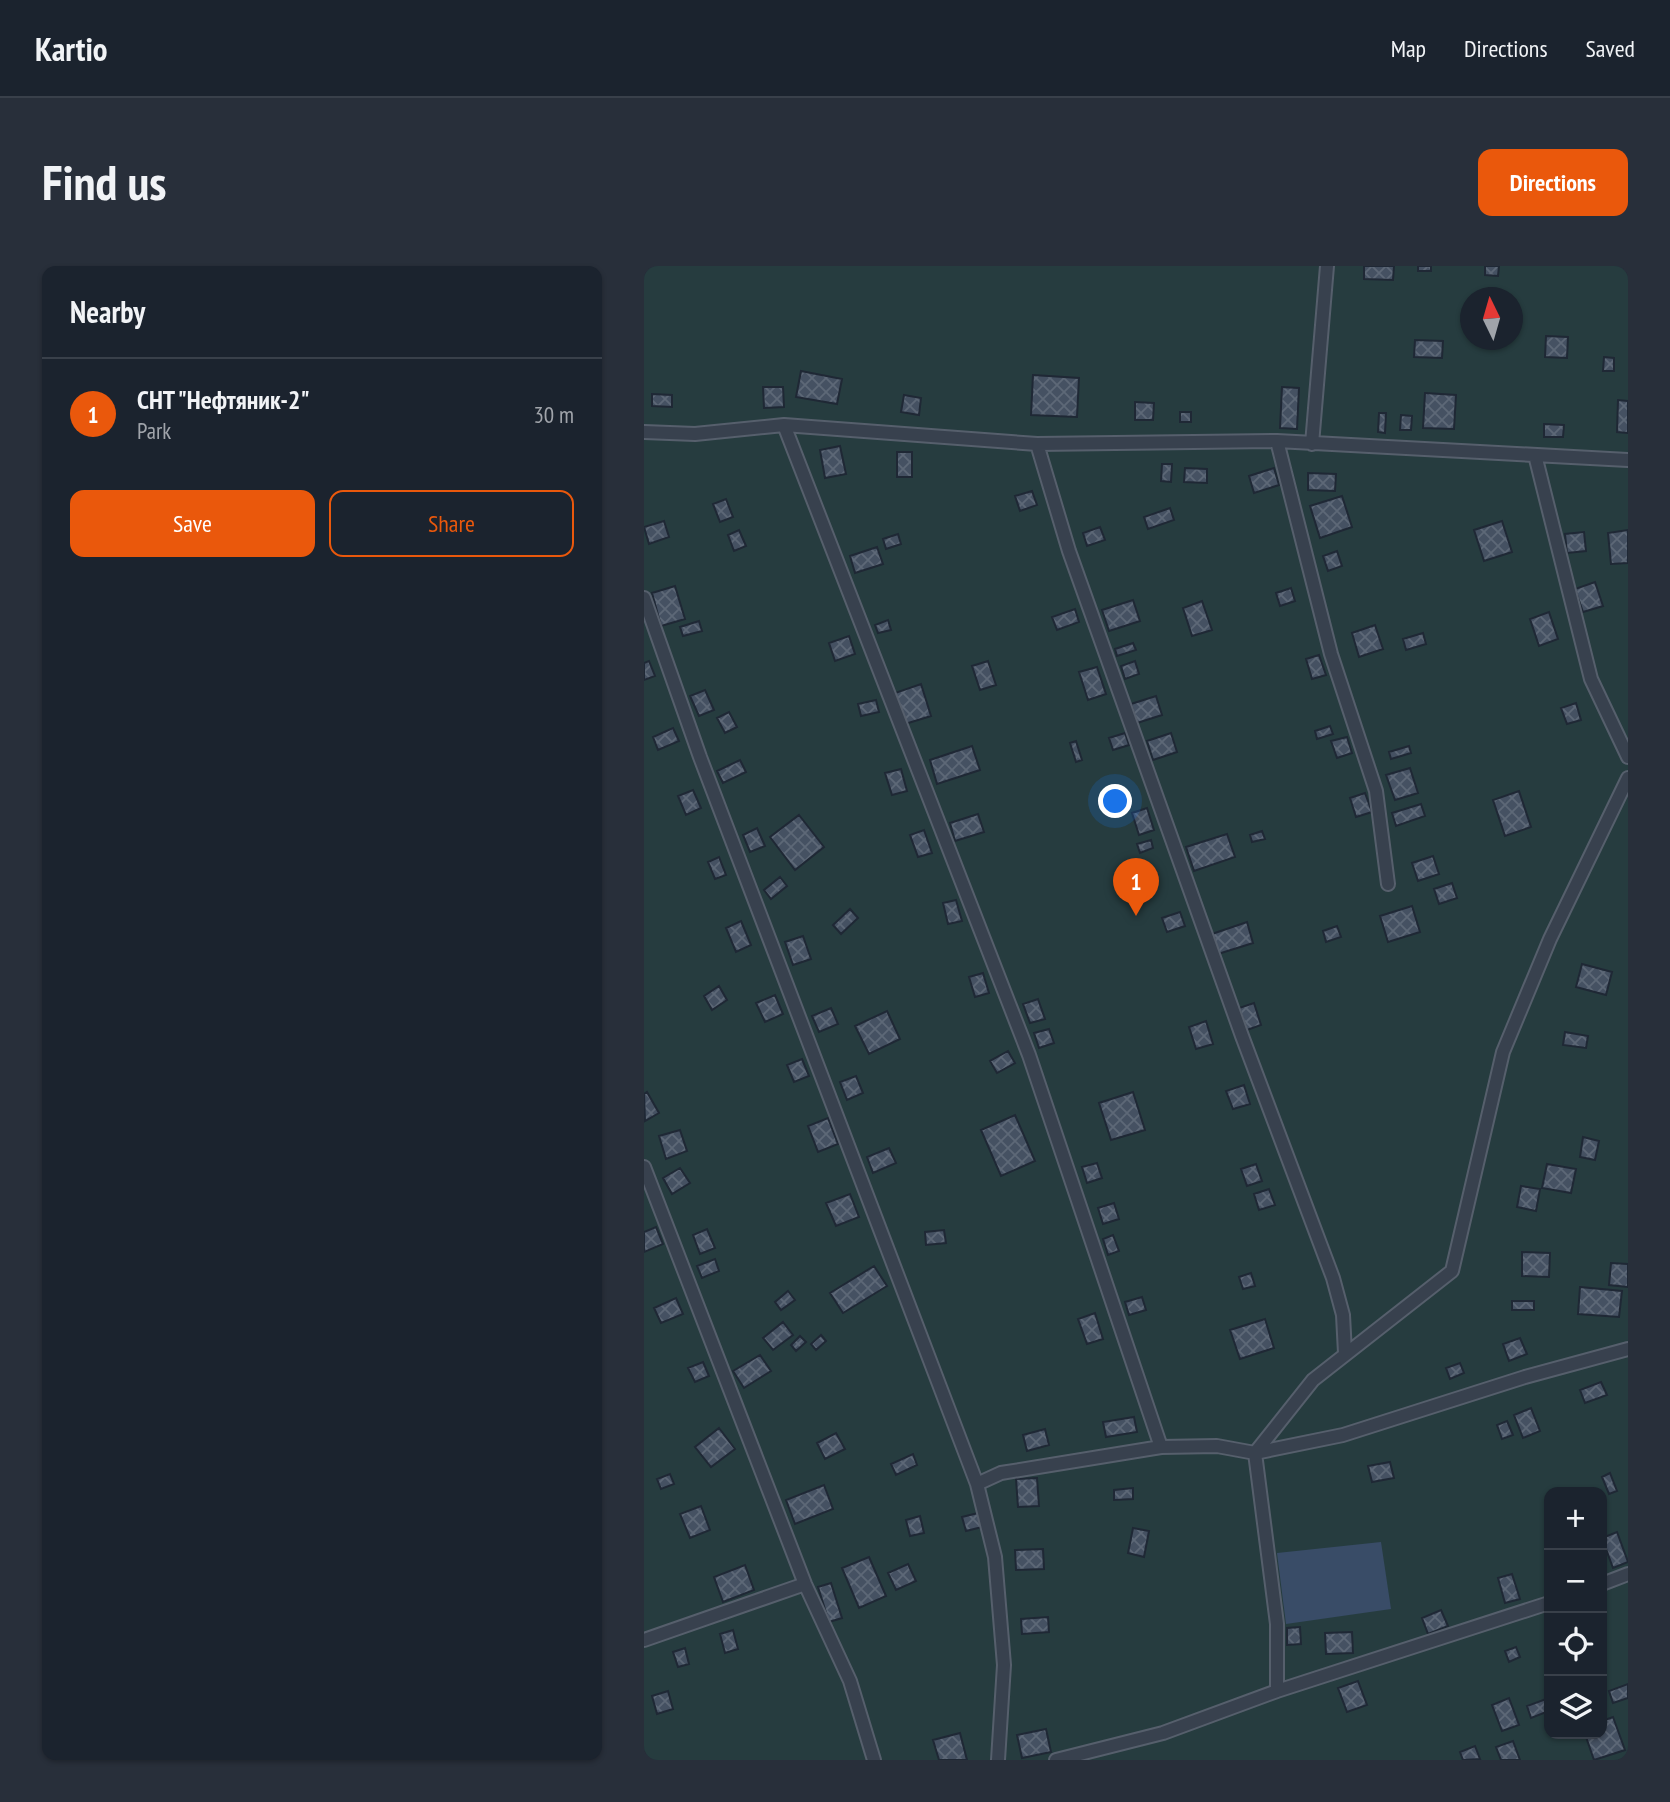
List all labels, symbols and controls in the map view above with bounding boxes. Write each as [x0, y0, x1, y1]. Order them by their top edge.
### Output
text: Kartio [35, 27, 108, 70]
text: Map [1391, 33, 1426, 64]
text: Directions [1464, 33, 1548, 64]
text: Saved [1586, 33, 1635, 64]
button: Directions [1478, 149, 1628, 216]
text: Find us [42, 150, 166, 214]
north arrow [1460, 287, 1523, 350]
text: Nearby [70, 292, 145, 331]
text: СНТ "Нефтяник-2" [137, 383, 310, 416]
text: 1 [88, 400, 99, 429]
text: 30 m [533, 400, 574, 429]
text: Park [137, 416, 171, 445]
button: Save [70, 490, 315, 557]
button: Share [329, 490, 574, 557]
your location [1098, 784, 1132, 818]
pin: 1 [1113, 858, 1159, 916]
map controls [1544, 1487, 1607, 1739]
button: + [1544, 1487, 1607, 1550]
button: − [1544, 1550, 1607, 1613]
button: locate [1544, 1613, 1607, 1676]
button: layers [1544, 1676, 1607, 1739]

